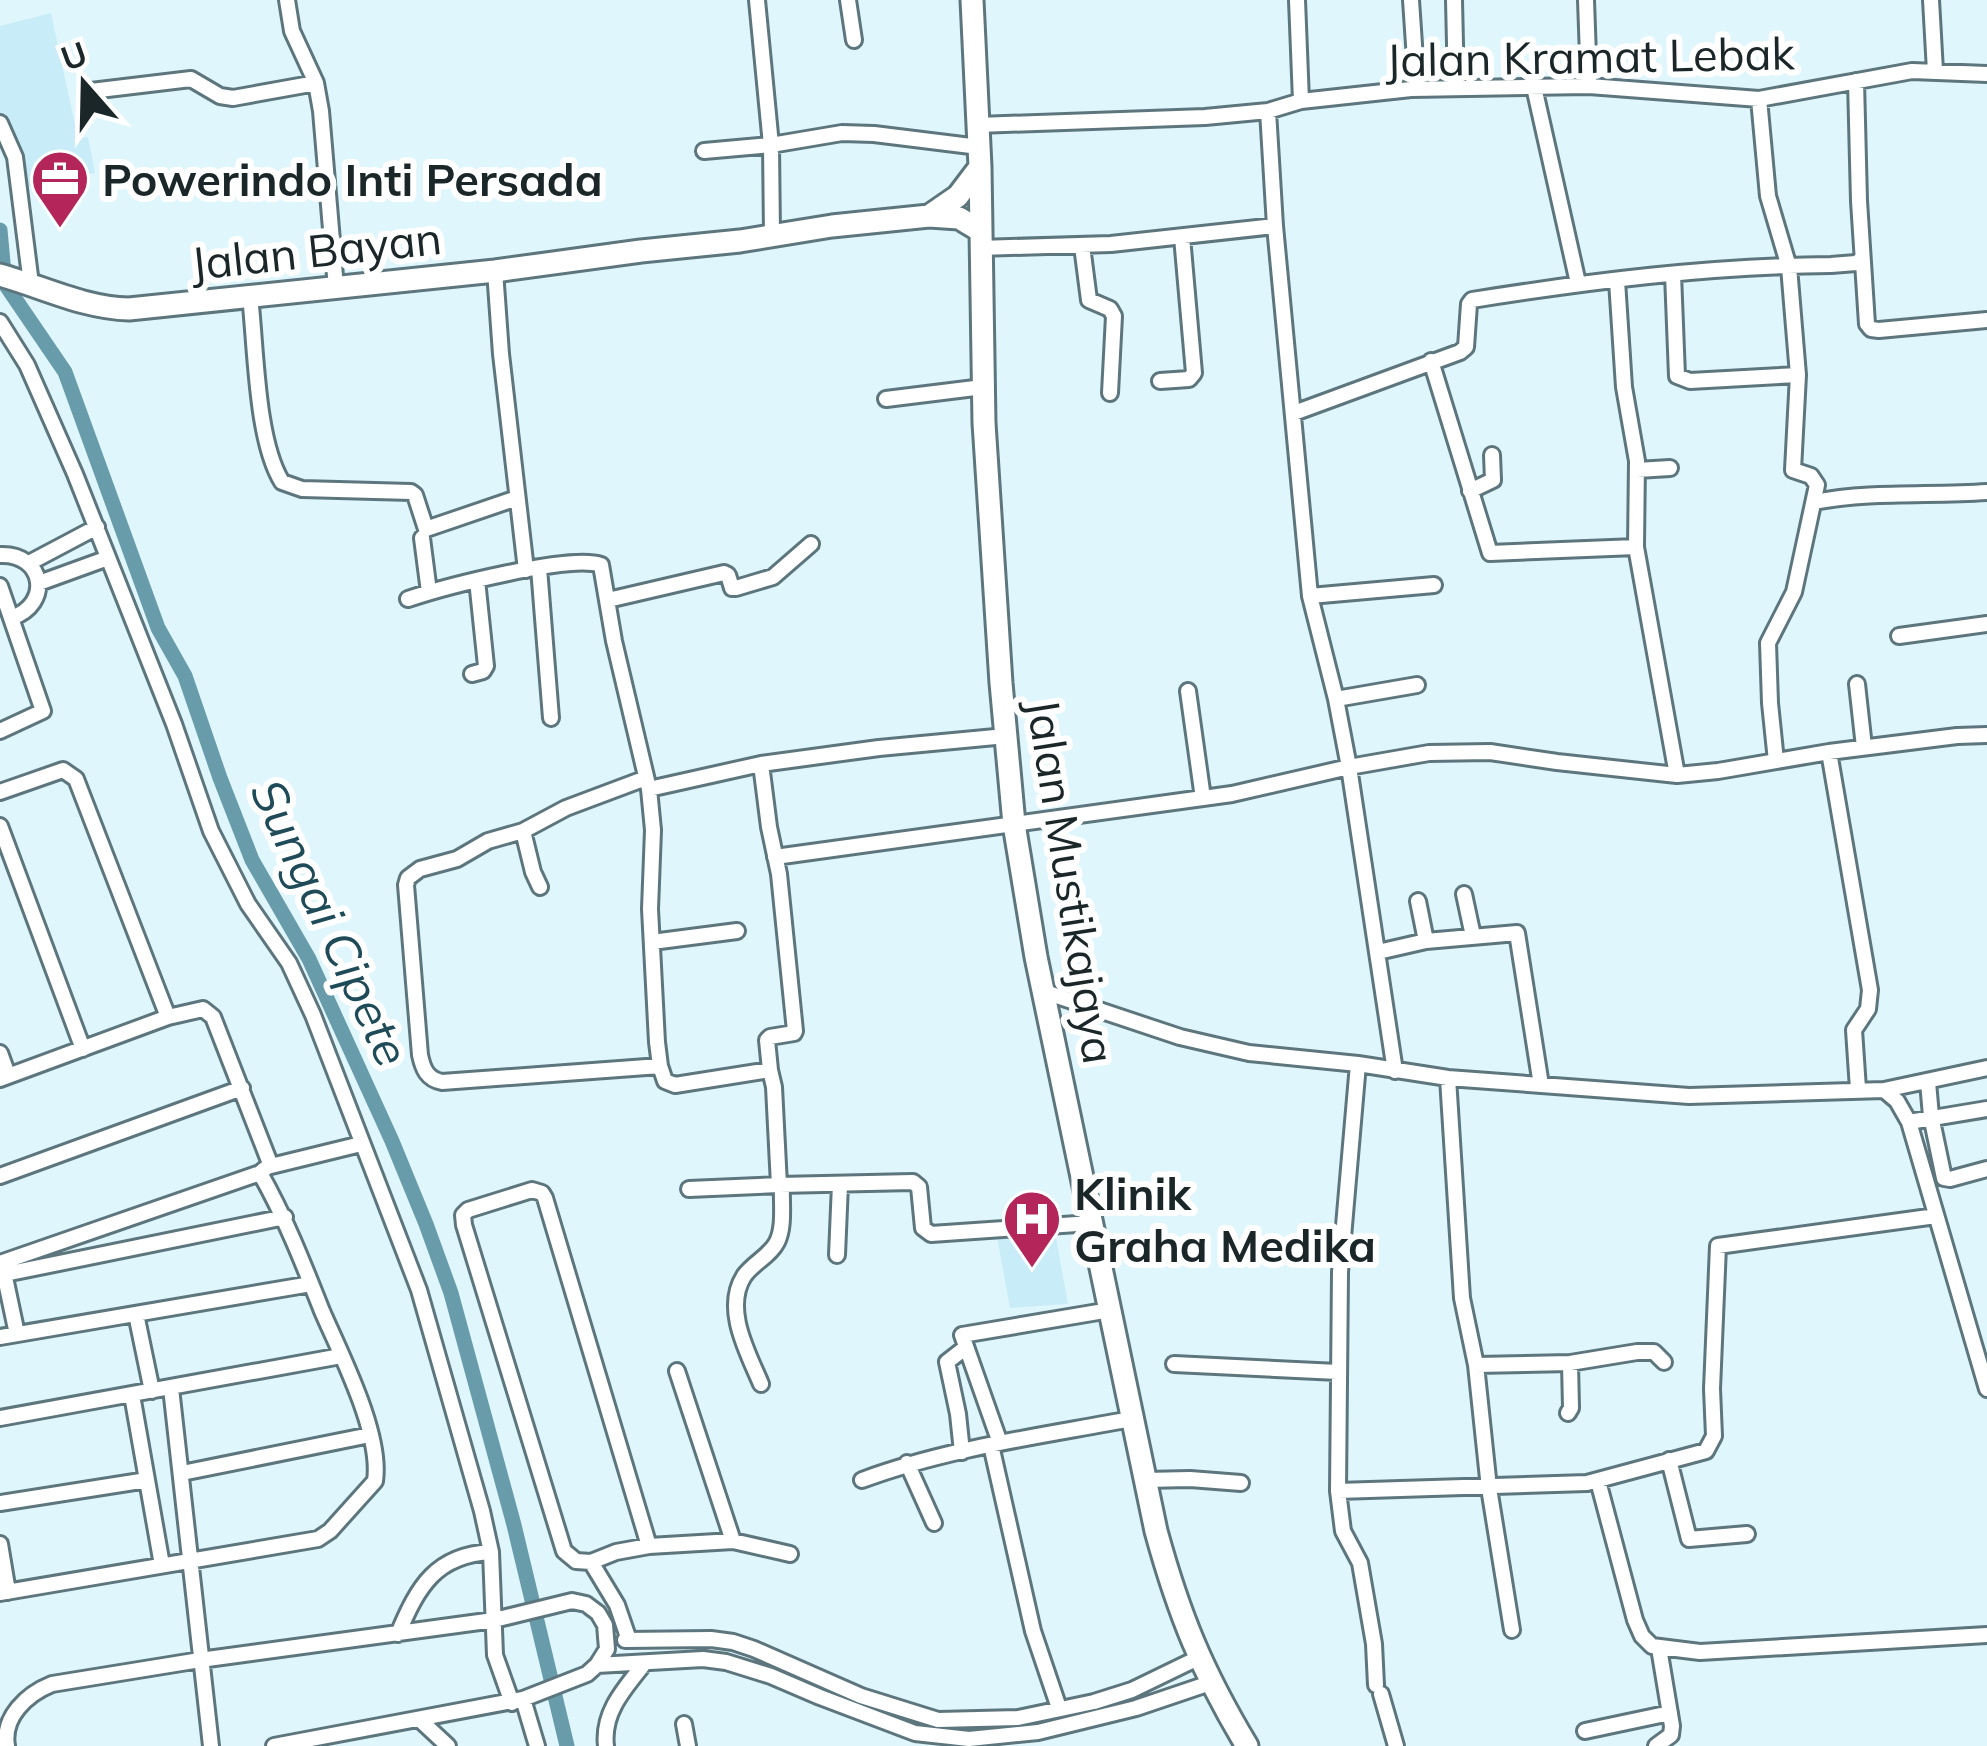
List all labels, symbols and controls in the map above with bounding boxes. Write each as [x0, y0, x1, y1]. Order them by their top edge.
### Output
north arrow [24, 24, 144, 144]
street label: Jalan Kramat Lebak [1385, 24, 1796, 88]
text: U [55, 32, 92, 79]
office icon: Powerindo Inti Persada [29, 148, 91, 230]
place label: Powerindo Inti Persada [102, 151, 603, 207]
street label: Jalan Bayan [188, 209, 444, 291]
street label: Jalan Mustikajaya [1016, 695, 1128, 1067]
water label: Sungai Cipete [238, 769, 424, 1075]
place label: Klinik Graha Medika [1074, 1165, 1376, 1273]
hospital icon: Klinik Graha Medika [1001, 1188, 1063, 1270]

